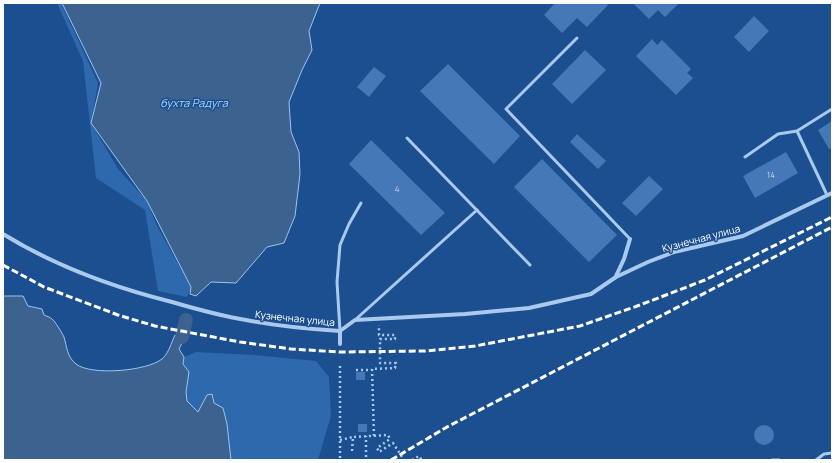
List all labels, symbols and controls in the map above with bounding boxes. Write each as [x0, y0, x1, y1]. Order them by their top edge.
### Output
water label: бухта Радуга [160, 95, 229, 110]
house number: 14 [767, 169, 775, 180]
house number: 4 [395, 183, 400, 194]
street label: Кузнечная улица [660, 221, 742, 255]
street label: Кузнечная улица [254, 307, 336, 329]

